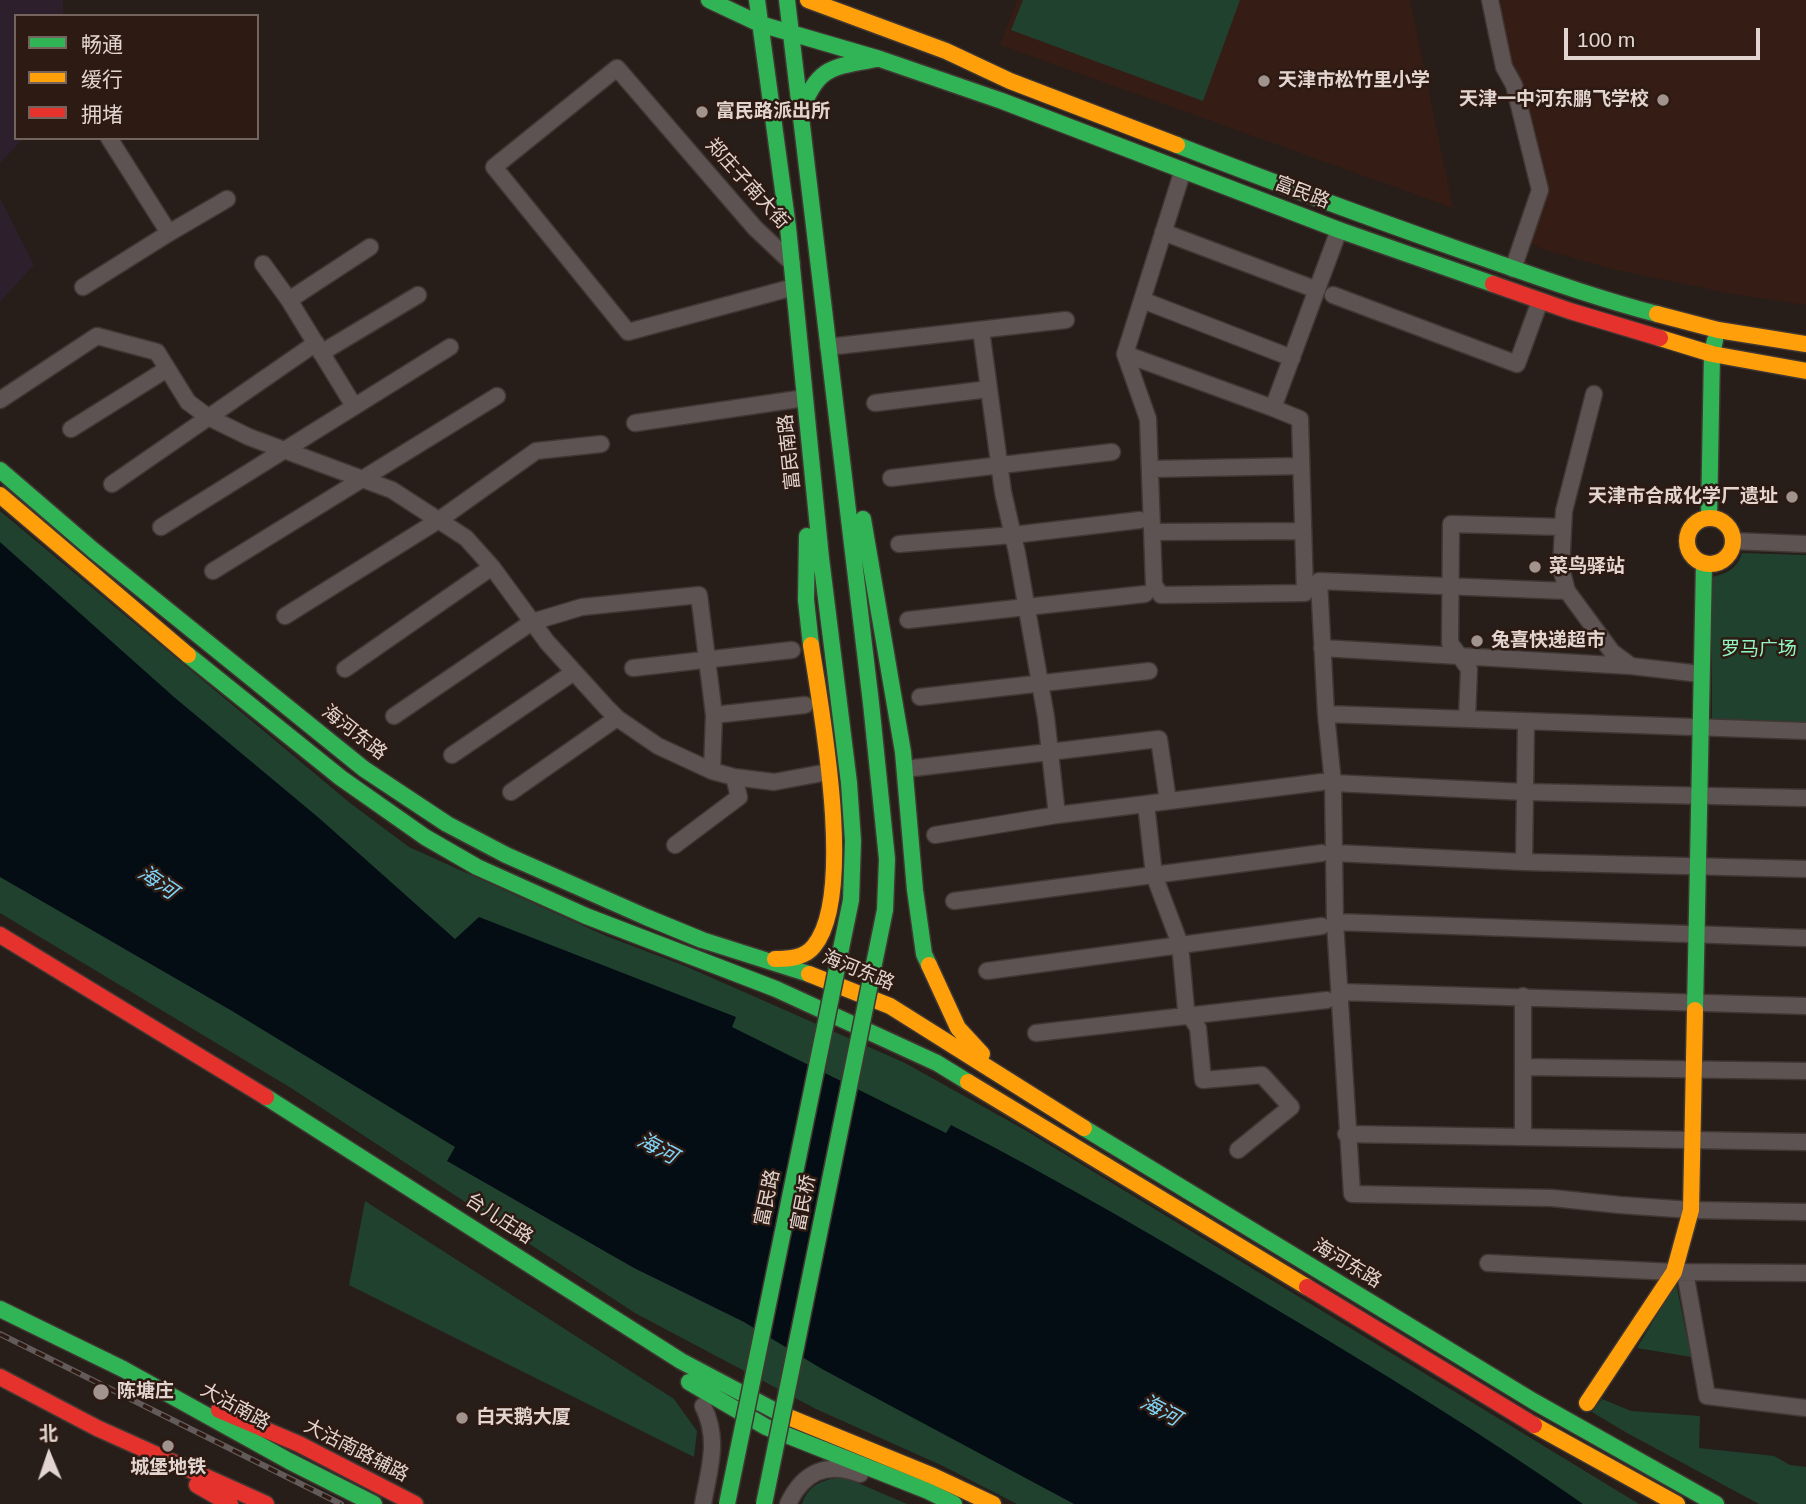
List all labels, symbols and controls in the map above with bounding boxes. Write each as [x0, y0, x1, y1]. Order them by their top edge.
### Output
legend [14, 14, 259, 140]
scale bar [1568, 14, 1764, 58]
text: 100 m [1577, 28, 1635, 51]
text: 畅通 [81, 33, 123, 56]
text: 缓行 [81, 68, 123, 91]
place label: 天津市松竹里小学 [1278, 70, 1430, 92]
marker: 天津市松竹里小学 [1256, 73, 1272, 89]
place label: 天津一中河东鹏飞学校 [1459, 89, 1649, 111]
marker: 天津一中河东鹏飞学校 [1655, 92, 1671, 108]
place label: 富民路派出所 [716, 101, 830, 123]
text: 拥堵 [81, 103, 123, 126]
marker: 富民路派出所 [694, 104, 710, 120]
street label: 郑庄子南大街 [700, 134, 794, 234]
street label: 富民路 [1271, 172, 1333, 214]
street label: 富民南路 [775, 413, 805, 491]
place label: 天津市合成化学厂遗址 [1588, 486, 1778, 508]
marker: 天津市合成化学厂遗址 [1784, 489, 1800, 505]
place label: 菜鸟驿站 [1549, 556, 1625, 578]
marker: 菜鸟驿站 [1527, 559, 1543, 575]
place label: 兔喜快递超市 [1491, 630, 1605, 652]
marker: 兔喜快递超市 [1469, 633, 1485, 649]
park label: 罗马广场 [1721, 639, 1797, 661]
street label: 海河东路 [317, 701, 391, 765]
water label: 海河 [133, 861, 181, 905]
street label: 海河东路 [818, 946, 898, 996]
water label: 海河 [633, 1128, 681, 1170]
street label: 富民路 [751, 1168, 785, 1228]
street label: 富民桥 [787, 1173, 821, 1233]
street label: 台儿庄路 [461, 1189, 537, 1249]
street label: 海河东路 [1309, 1235, 1385, 1293]
street label: 大沽南路 [196, 1379, 274, 1435]
place label: 陈塘庄 [117, 1381, 174, 1403]
marker: 陈塘庄 [91, 1382, 111, 1402]
water label: 海河 [1136, 1390, 1184, 1432]
place label: 白天鹅大厦 [476, 1407, 571, 1429]
marker: 白天鹅大厦 [454, 1410, 470, 1426]
street label: 大沽南路辅路 [300, 1415, 412, 1487]
north arrow [14, 1420, 84, 1490]
text: 北 [38, 1423, 58, 1444]
marker: 城堡地铁 [160, 1438, 176, 1454]
place label: 城堡地铁 [130, 1457, 206, 1479]

